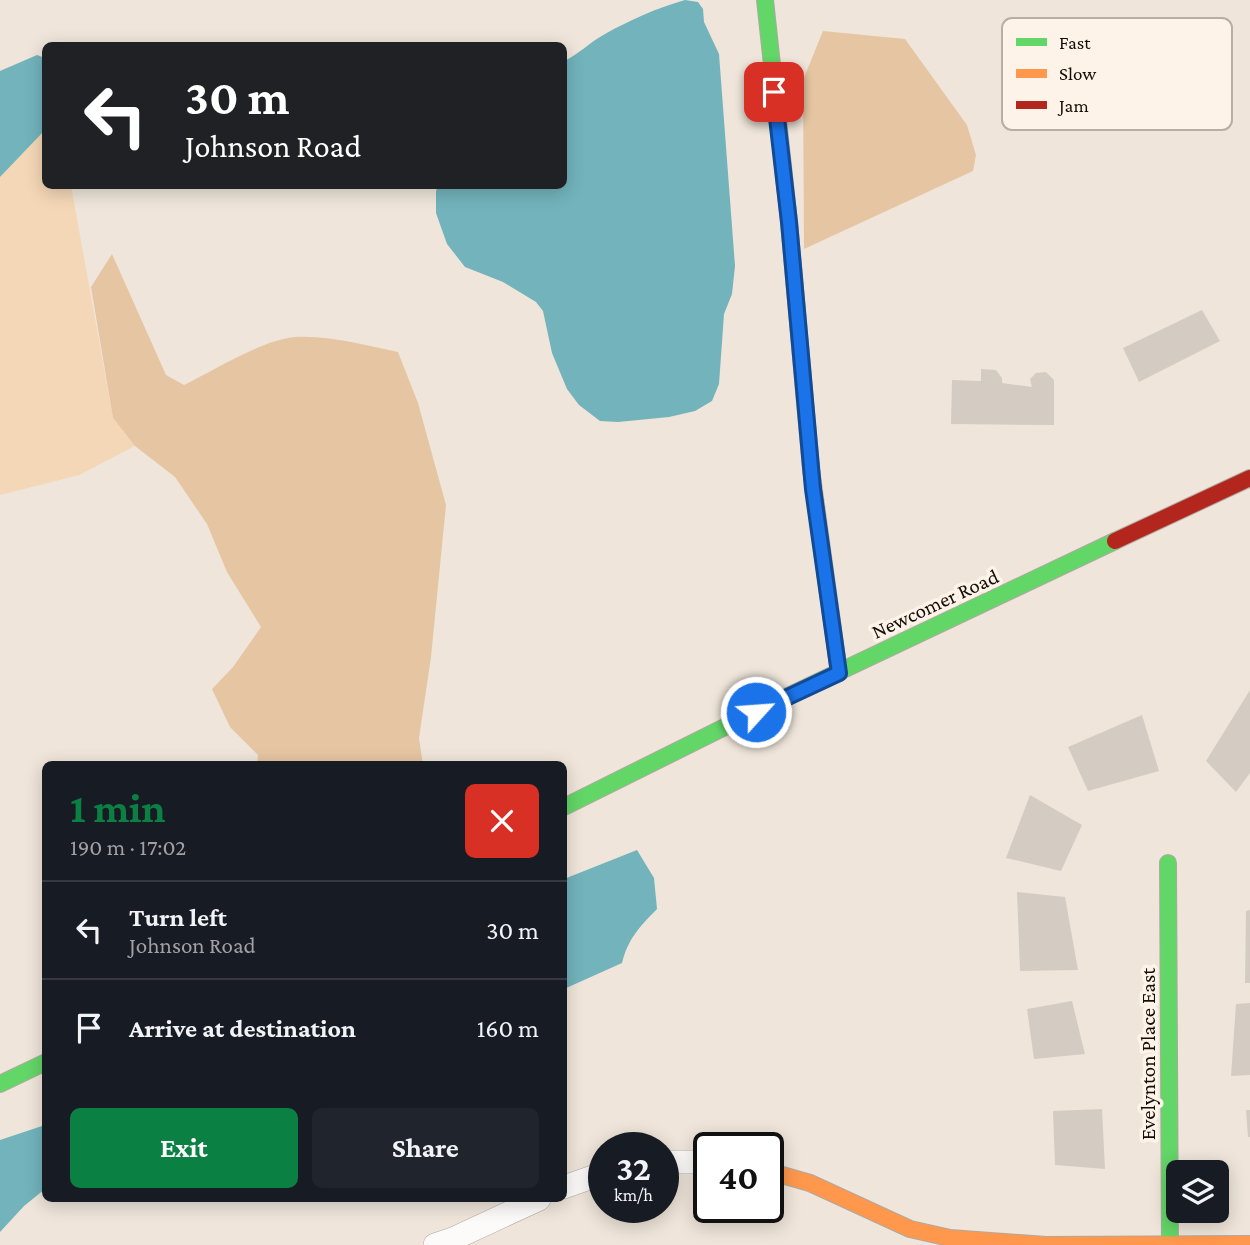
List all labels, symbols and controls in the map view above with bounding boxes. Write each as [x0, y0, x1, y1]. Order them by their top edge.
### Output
legend [1002, 18, 1232, 130]
text: Fast [1059, 32, 1091, 53]
pin [744, 62, 804, 122]
text: Slow [1059, 63, 1096, 84]
icon: left [70, 70, 161, 161]
text: 30 m [185, 70, 290, 125]
icon: arrive [755, 73, 793, 111]
text: Jam [1057, 95, 1089, 116]
text: Johnson Road [185, 128, 361, 164]
street label: Newcomer Road [868, 564, 1002, 644]
position arrow [719, 675, 793, 749]
text: 1 min [70, 784, 166, 831]
button: close [465, 784, 539, 858]
text: 190 m · 17:02 [70, 834, 186, 860]
text: Turn left [129, 903, 227, 932]
icon: left [70, 911, 108, 949]
text: 30 m [486, 916, 539, 945]
text: Johnson Road [129, 932, 256, 958]
street label: Evelynton Place East [1136, 967, 1160, 1140]
icon: arrive [70, 1009, 108, 1047]
text: Arrive at destination [129, 1014, 356, 1043]
text: 160 m [477, 1014, 539, 1043]
button: Exit [70, 1108, 298, 1188]
button: Share [312, 1108, 539, 1188]
speed limit sign: 40 [693, 1132, 784, 1223]
text: 32 [616, 1149, 651, 1188]
map controls [1166, 1160, 1229, 1223]
button: layers [1166, 1160, 1229, 1223]
text: km/h [614, 1185, 653, 1205]

